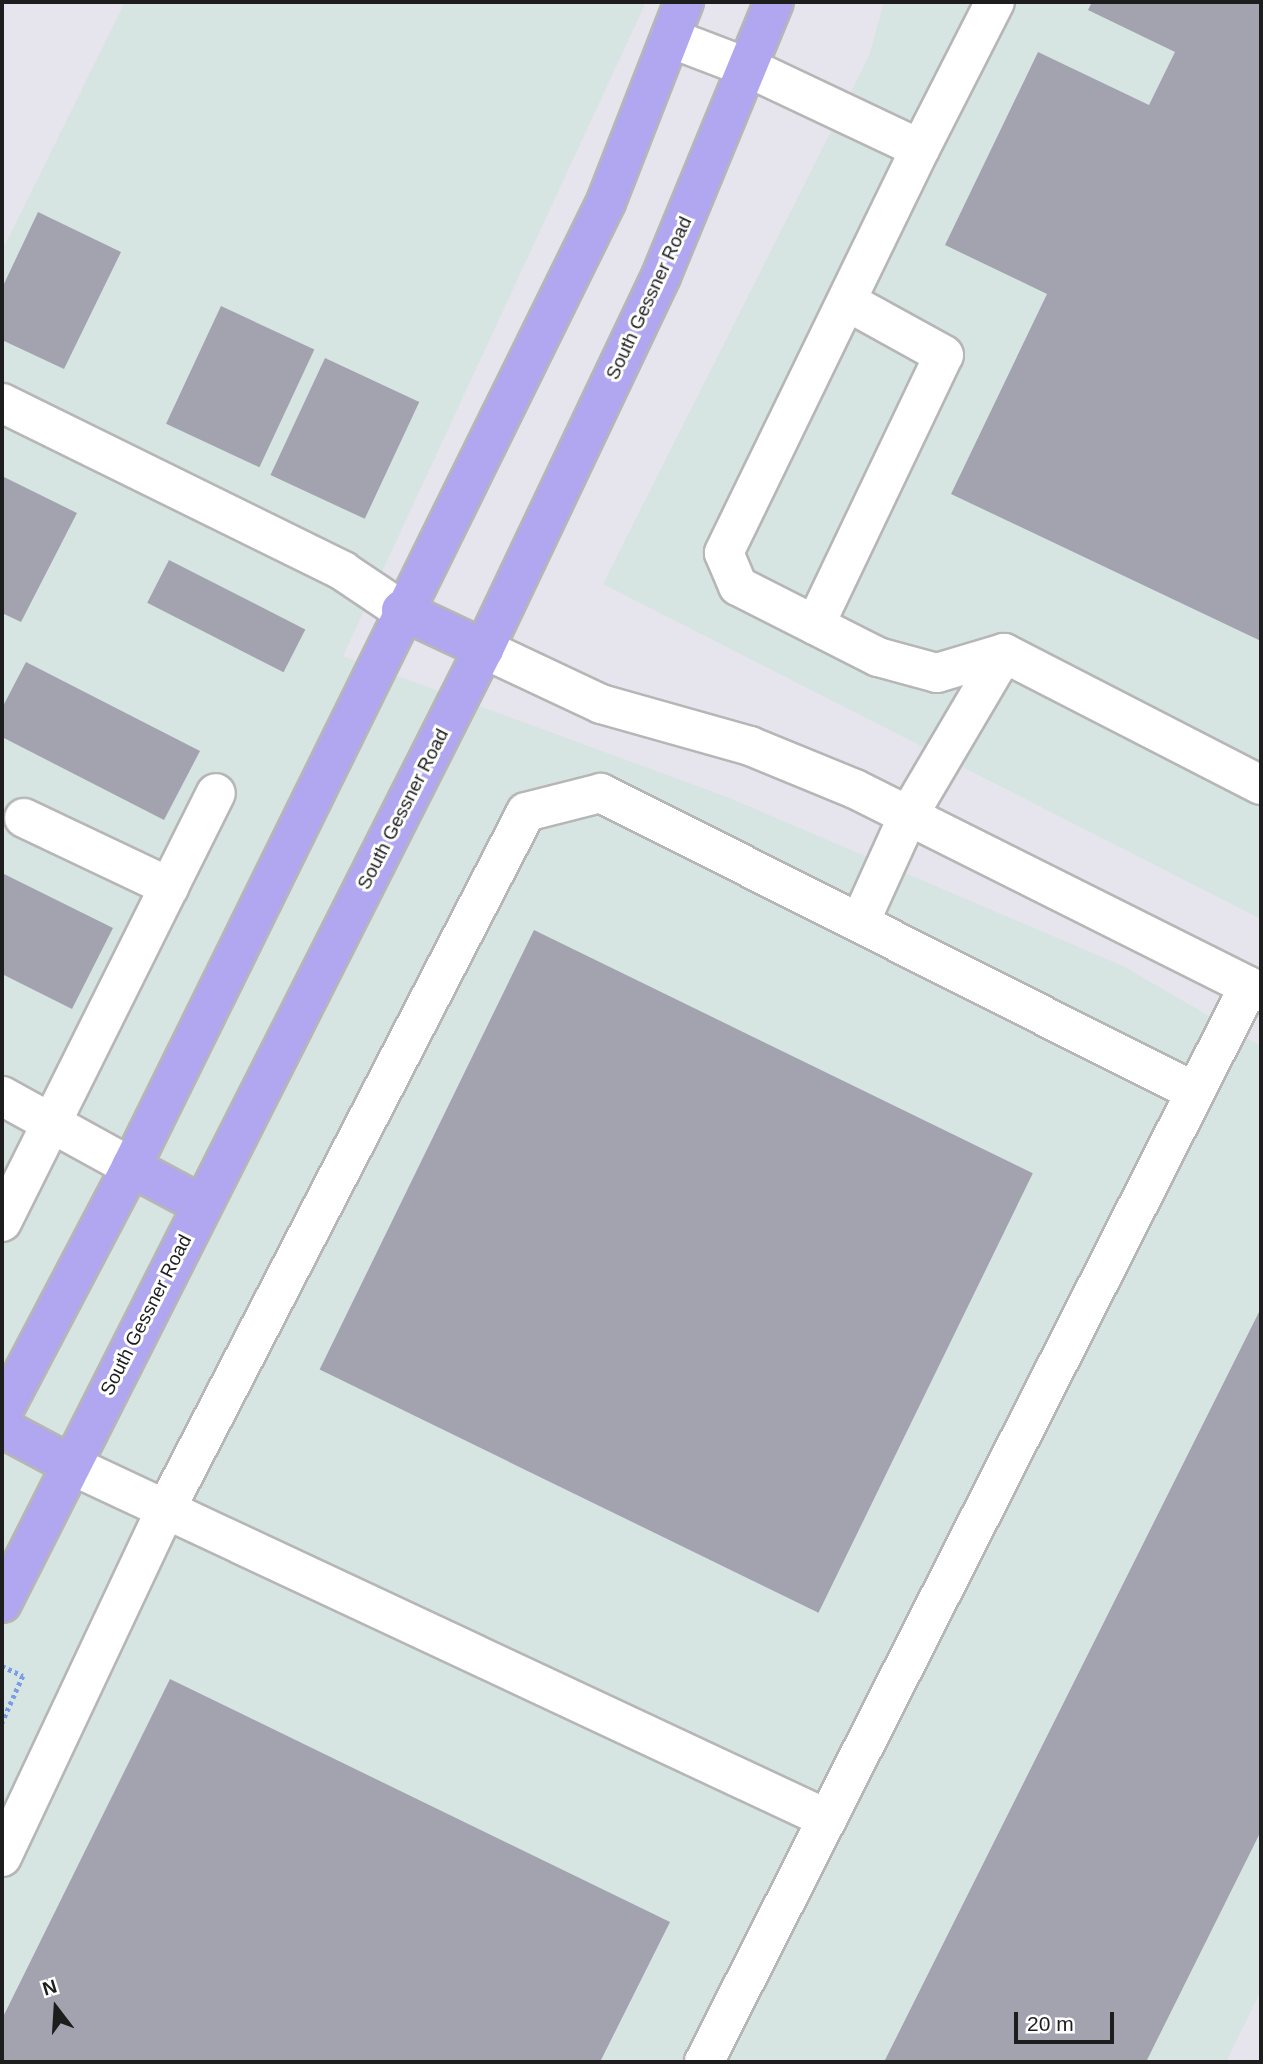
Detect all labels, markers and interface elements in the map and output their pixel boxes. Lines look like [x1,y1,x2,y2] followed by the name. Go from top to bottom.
[601,213,697,383] street label: South Gessner Road
[353,725,453,893] street label: South Gessner Road
[96,1231,196,1399] street label: South Gessner Road
[21,1973,91,2043] north arrow
[40,1975,59,1999] text: N
[1018,1997,1118,2041] scale bar
[1027,2012,1074,2035] text: 20 m

